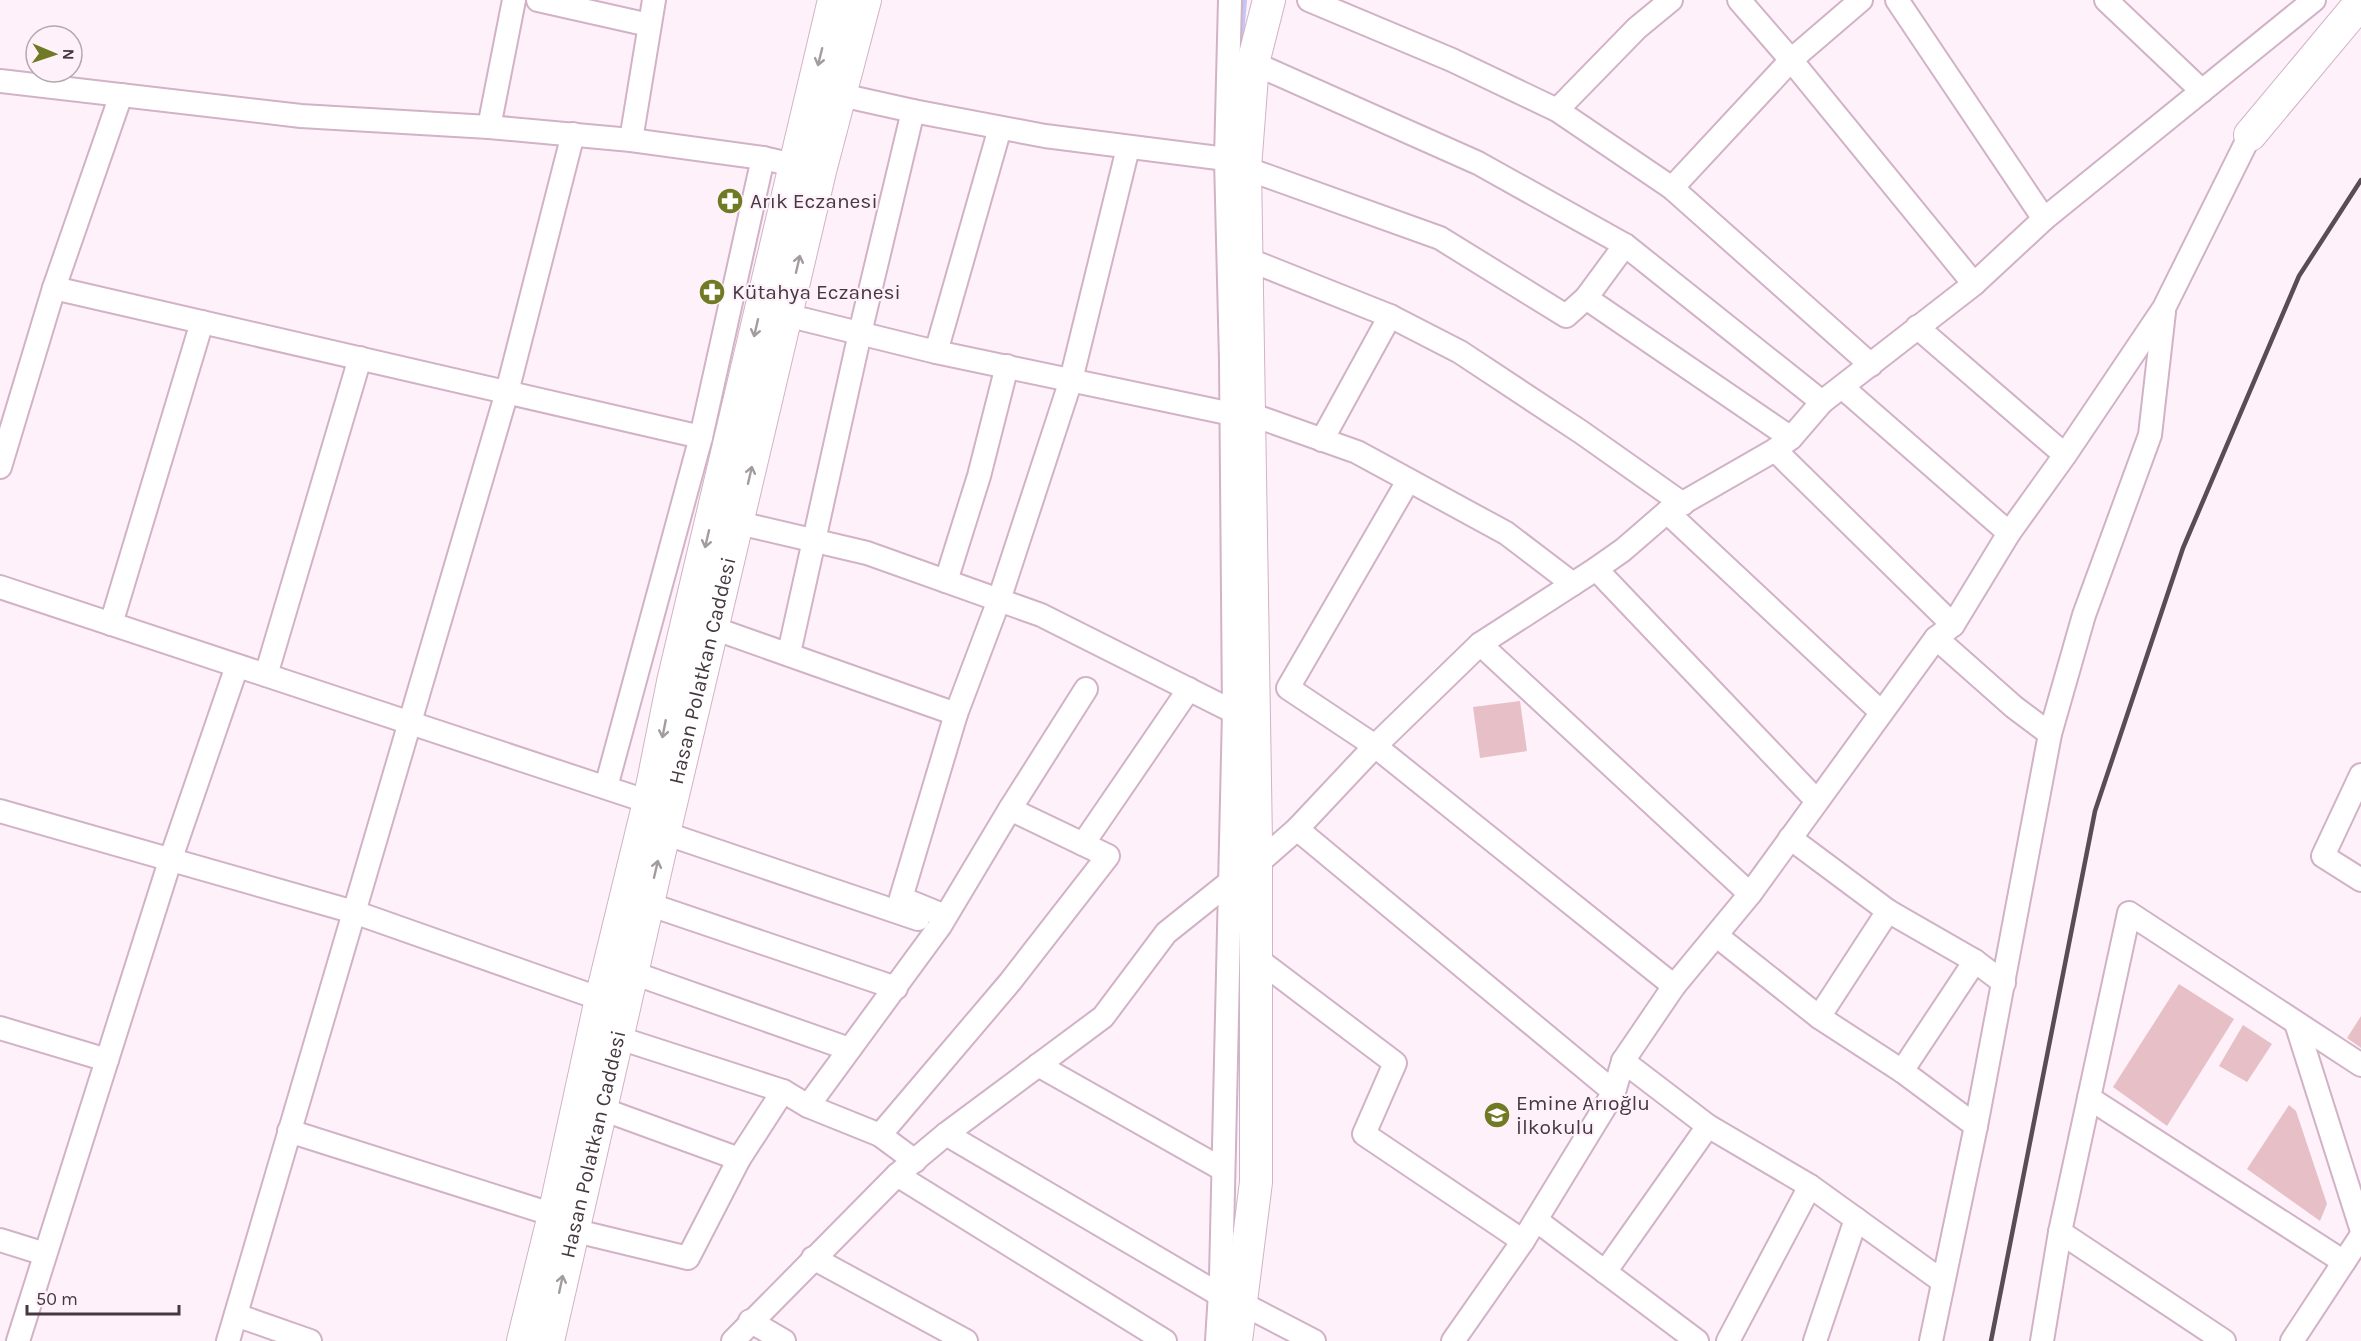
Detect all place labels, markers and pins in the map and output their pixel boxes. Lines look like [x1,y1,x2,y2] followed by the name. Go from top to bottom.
[715,186,745,216] pharmacy icon: Arık Eczanesi
[750,189,878,213] place label: Arık Eczanesi
[697,277,727,307] pharmacy icon: Kütahya Eczanesi
[732,280,901,304] place label: Kütahya Eczanesi
[1516,1091,1650,1139] place label: Emine Arıoğlu İlkokulu
[1482,1100,1512,1130] school or university icon: Emine Arıoğlu İlkokulu

